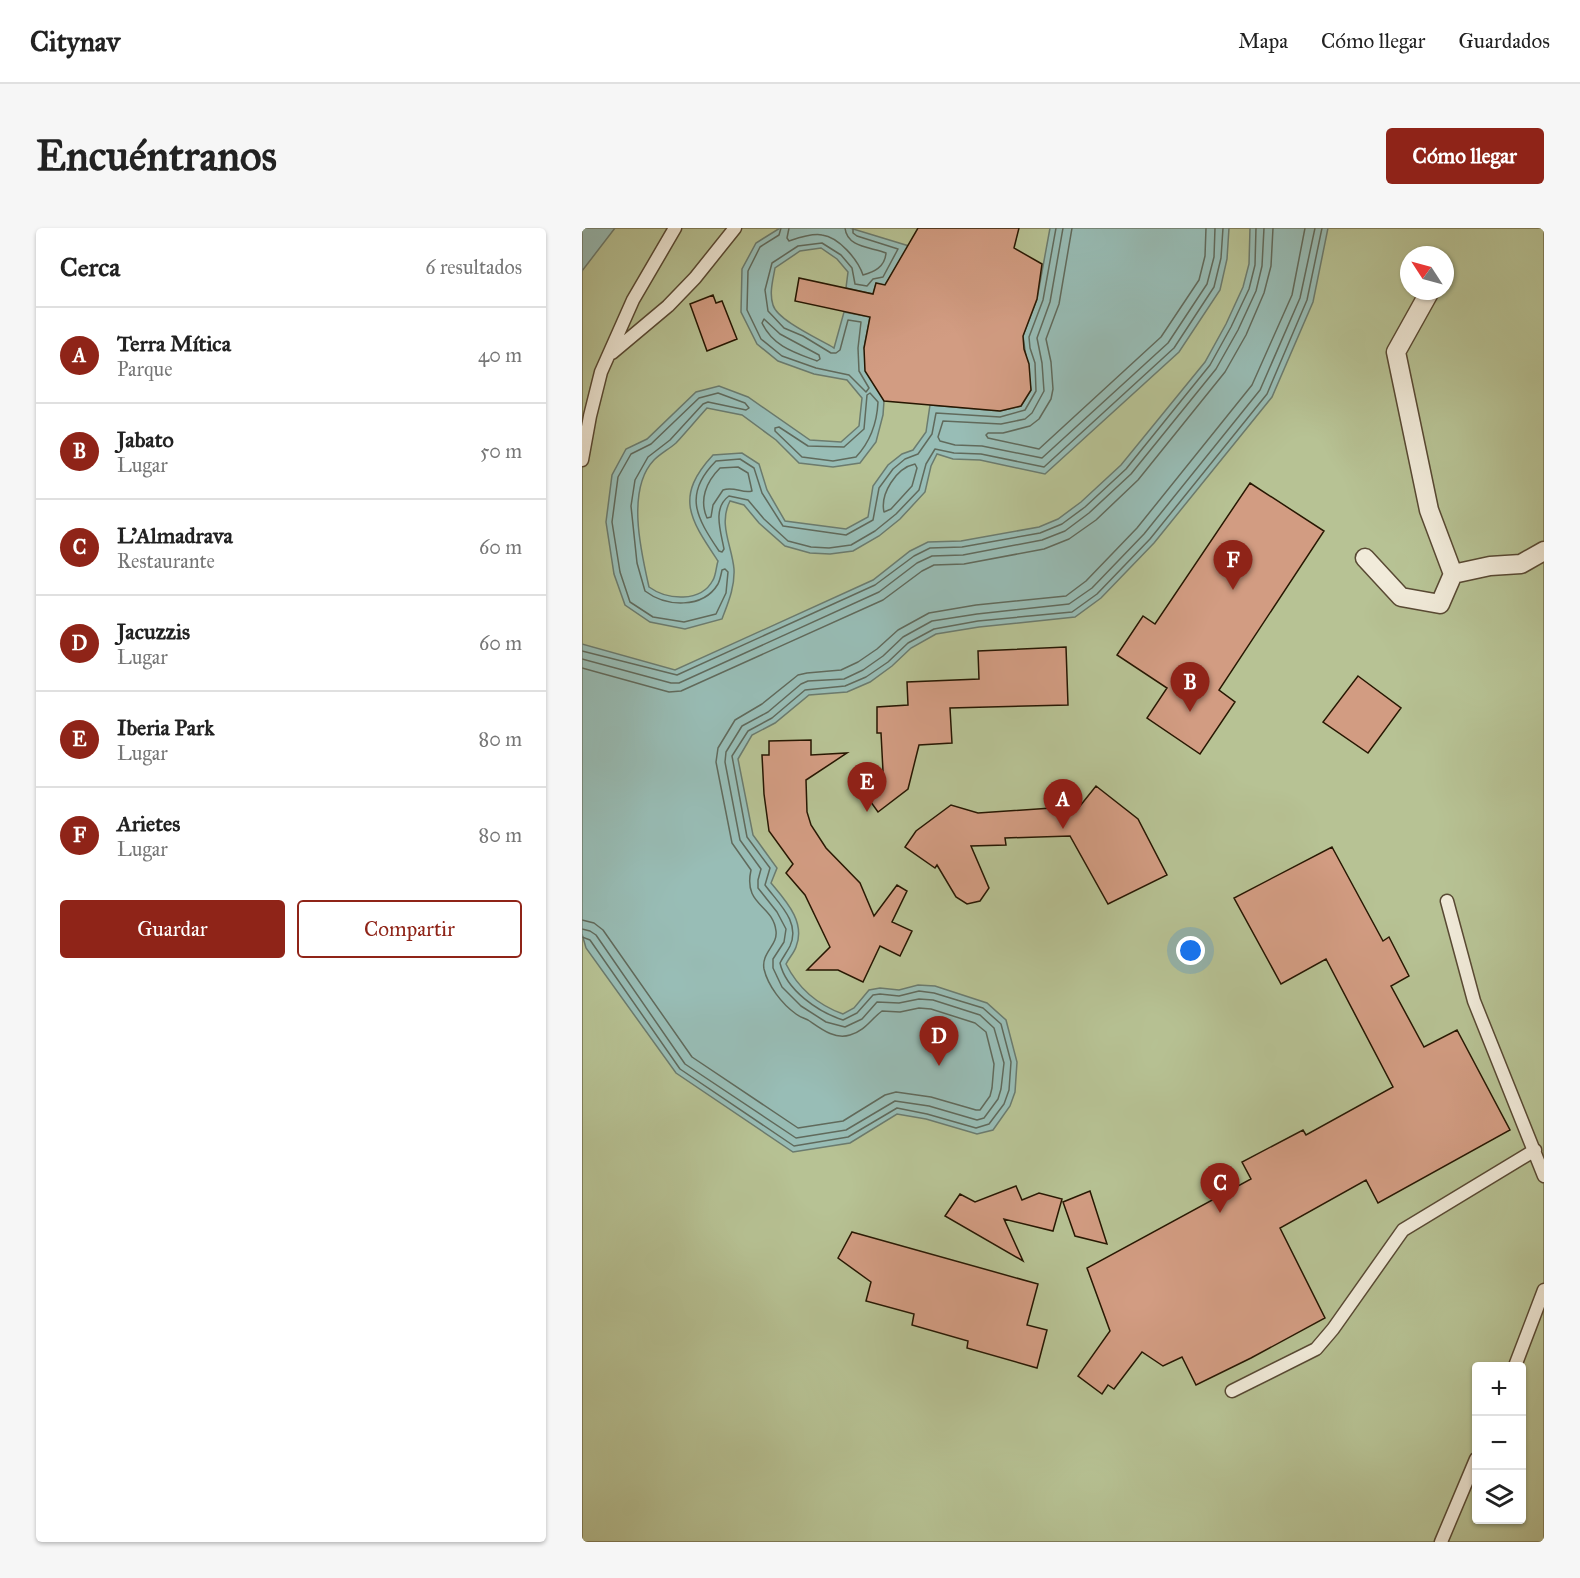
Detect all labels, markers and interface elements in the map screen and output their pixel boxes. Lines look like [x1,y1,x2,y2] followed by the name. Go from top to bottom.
[30,24,120,59] text: Citynav
[1238,28,1288,54] text: Mapa
[1321,28,1425,54] text: Cómo llegar
[1458,28,1550,54] text: Guardados
[1386,128,1544,184] button: Cómo llegar
[36,130,277,182] text: Encuéntranos
[1400,246,1454,300] north arrow
[60,251,120,283] text: Cerca
[425,255,522,279] text: 6 resultados
[117,330,231,357] text: Terra Mítica
[73,343,86,367] text: A
[478,343,522,367] text: 40 m
[117,357,173,381] text: Parque
[117,426,174,453] text: Jabato
[73,439,86,463] text: B
[480,439,522,463] text: 50 m
[117,453,168,477] text: Lugar
[117,522,233,549] text: L'Almadrava
[73,535,86,559] text: C
[479,535,522,559] text: 60 m
[1214,540,1252,590] pin: F
[117,549,215,573] text: Restaurante
[117,618,190,645] text: Jacuzzis
[72,631,87,655] text: D
[479,631,522,655] text: 60 m
[117,645,168,669] text: Lugar
[1170,662,1210,712] pin: B
[117,714,214,741] text: Iberia Park
[72,727,87,751] text: E
[479,727,522,751] text: 80 m
[117,741,168,765] text: Lugar
[848,762,886,812] pin: E
[1044,780,1082,829] pin: A
[117,810,180,837] text: Arietes
[73,823,86,847] text: F
[479,823,522,847] text: 80 m
[117,837,168,861] text: Lugar
[60,900,285,958] button: Guardar
[297,900,522,958] button: Compartir
[1176,936,1205,965] your location
[920,1016,958,1066] pin: D
[1200,1164,1240,1213] pin: C
[1472,1362,1526,1524] map controls
[1472,1362,1526,1416] button: +
[1472,1416,1526,1470] button: −
[1472,1470,1526,1524] button: layers

